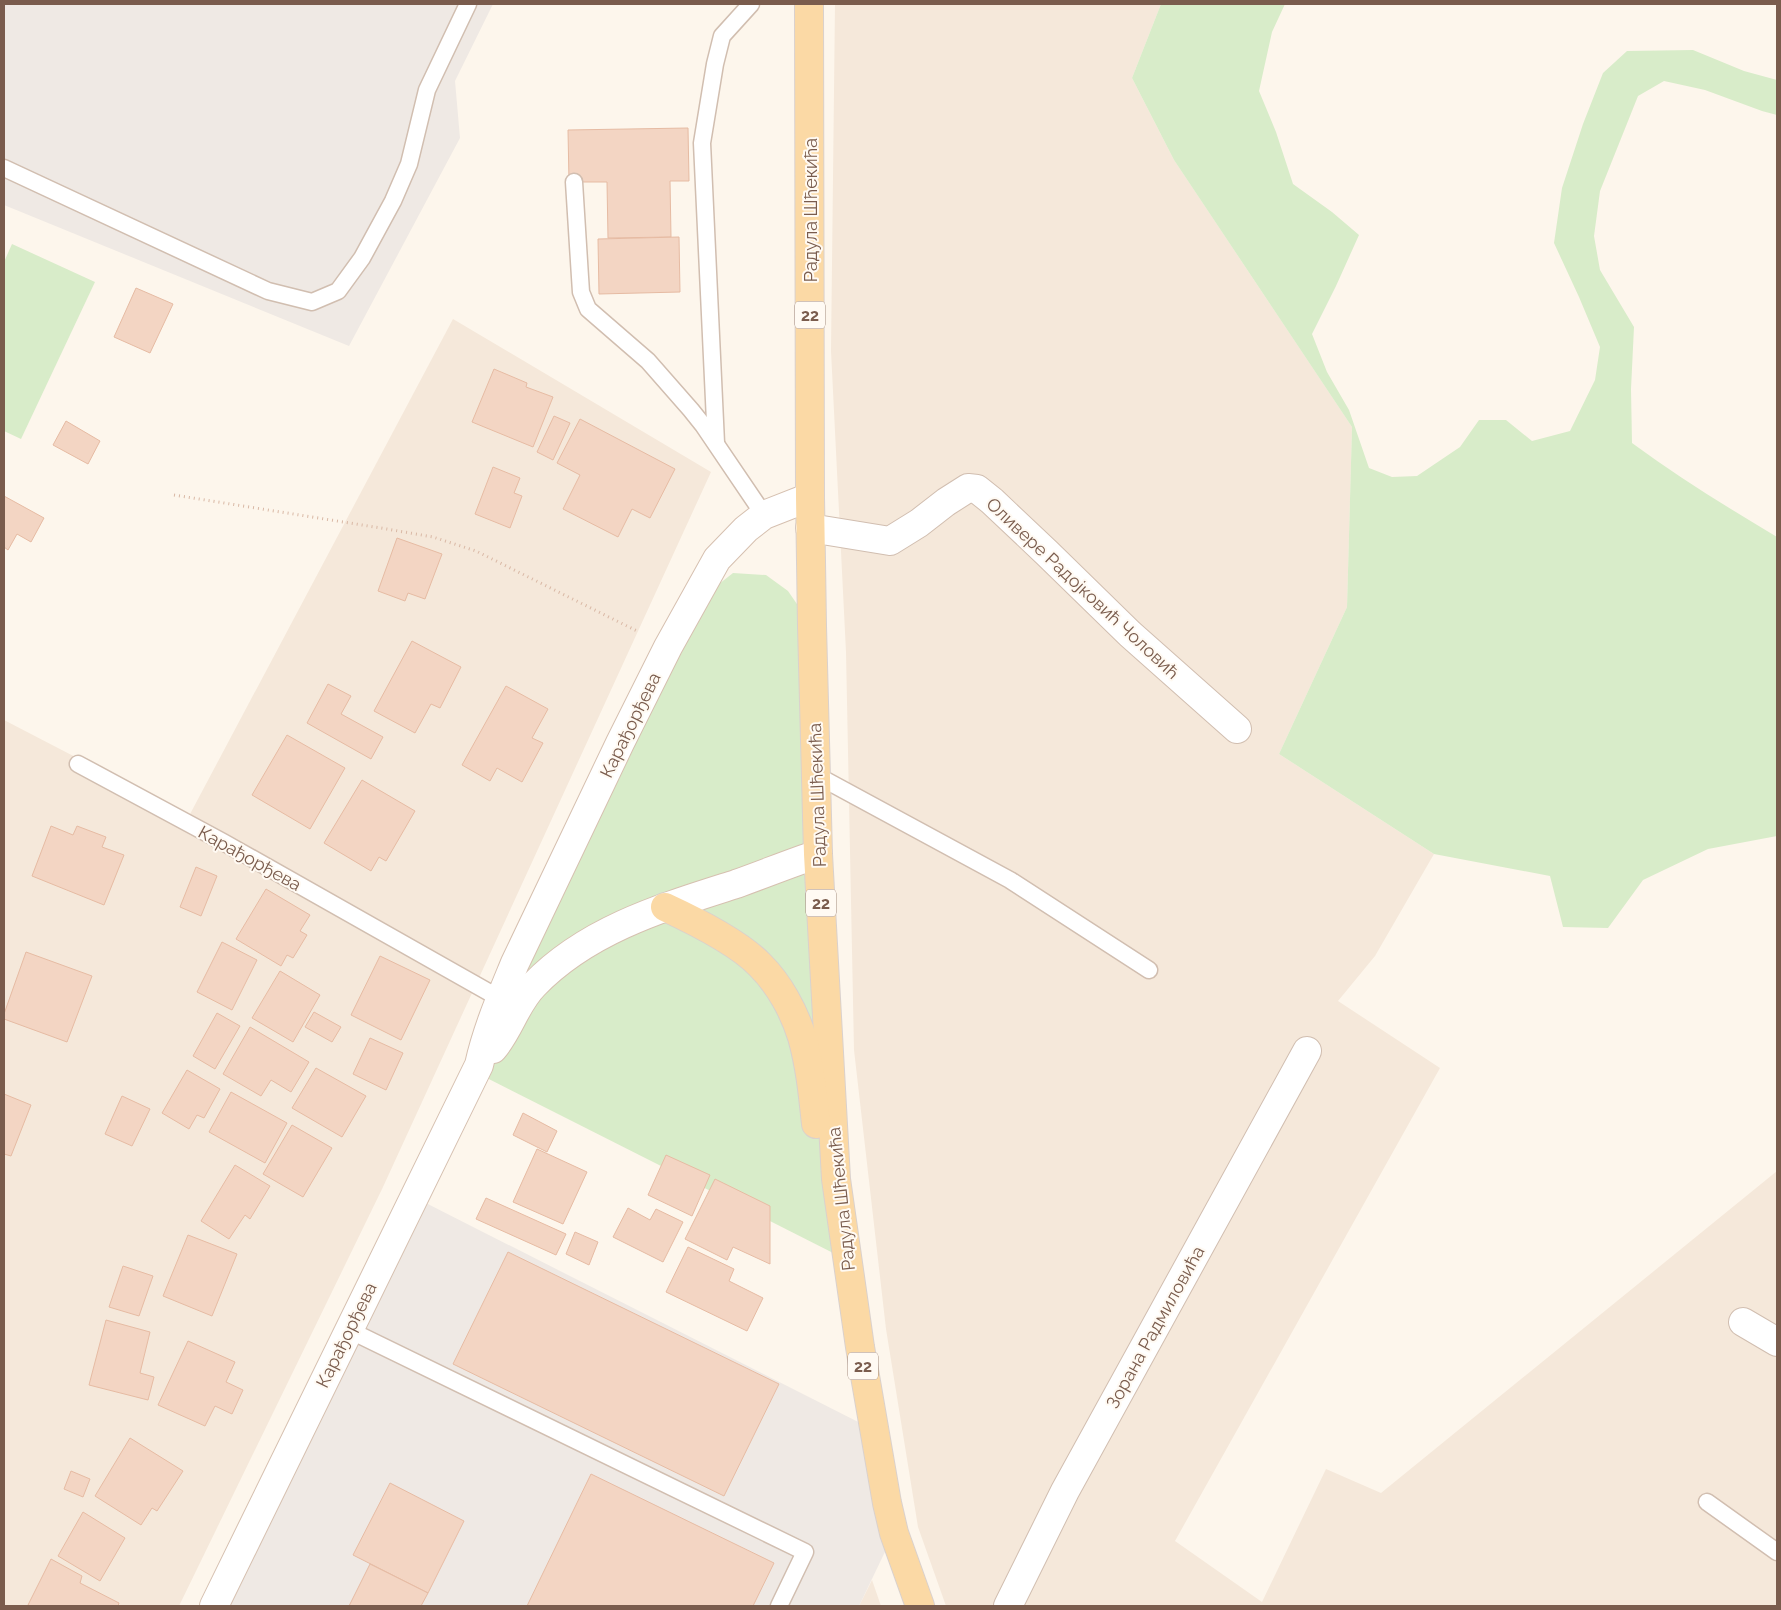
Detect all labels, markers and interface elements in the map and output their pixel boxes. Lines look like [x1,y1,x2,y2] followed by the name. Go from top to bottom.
[800,138,821,282] street label: Радула Шћекића
[795,302,825,328] road number: 22
[982,493,1184,683] street label: Оливере Радојковић Чоловић
[595,669,665,781] street label: Карађорђева
[804,723,830,867] street label: Радула Шћекића
[195,821,305,895] street label: Карађорђева
[806,890,836,916] road number: 22
[823,1126,859,1272] street label: Радула Шћекића
[1102,1242,1208,1412] street label: Зорана Радмиловића
[311,1279,381,1391] street label: Карађорђева
[848,1352,878,1380] road number: 22

